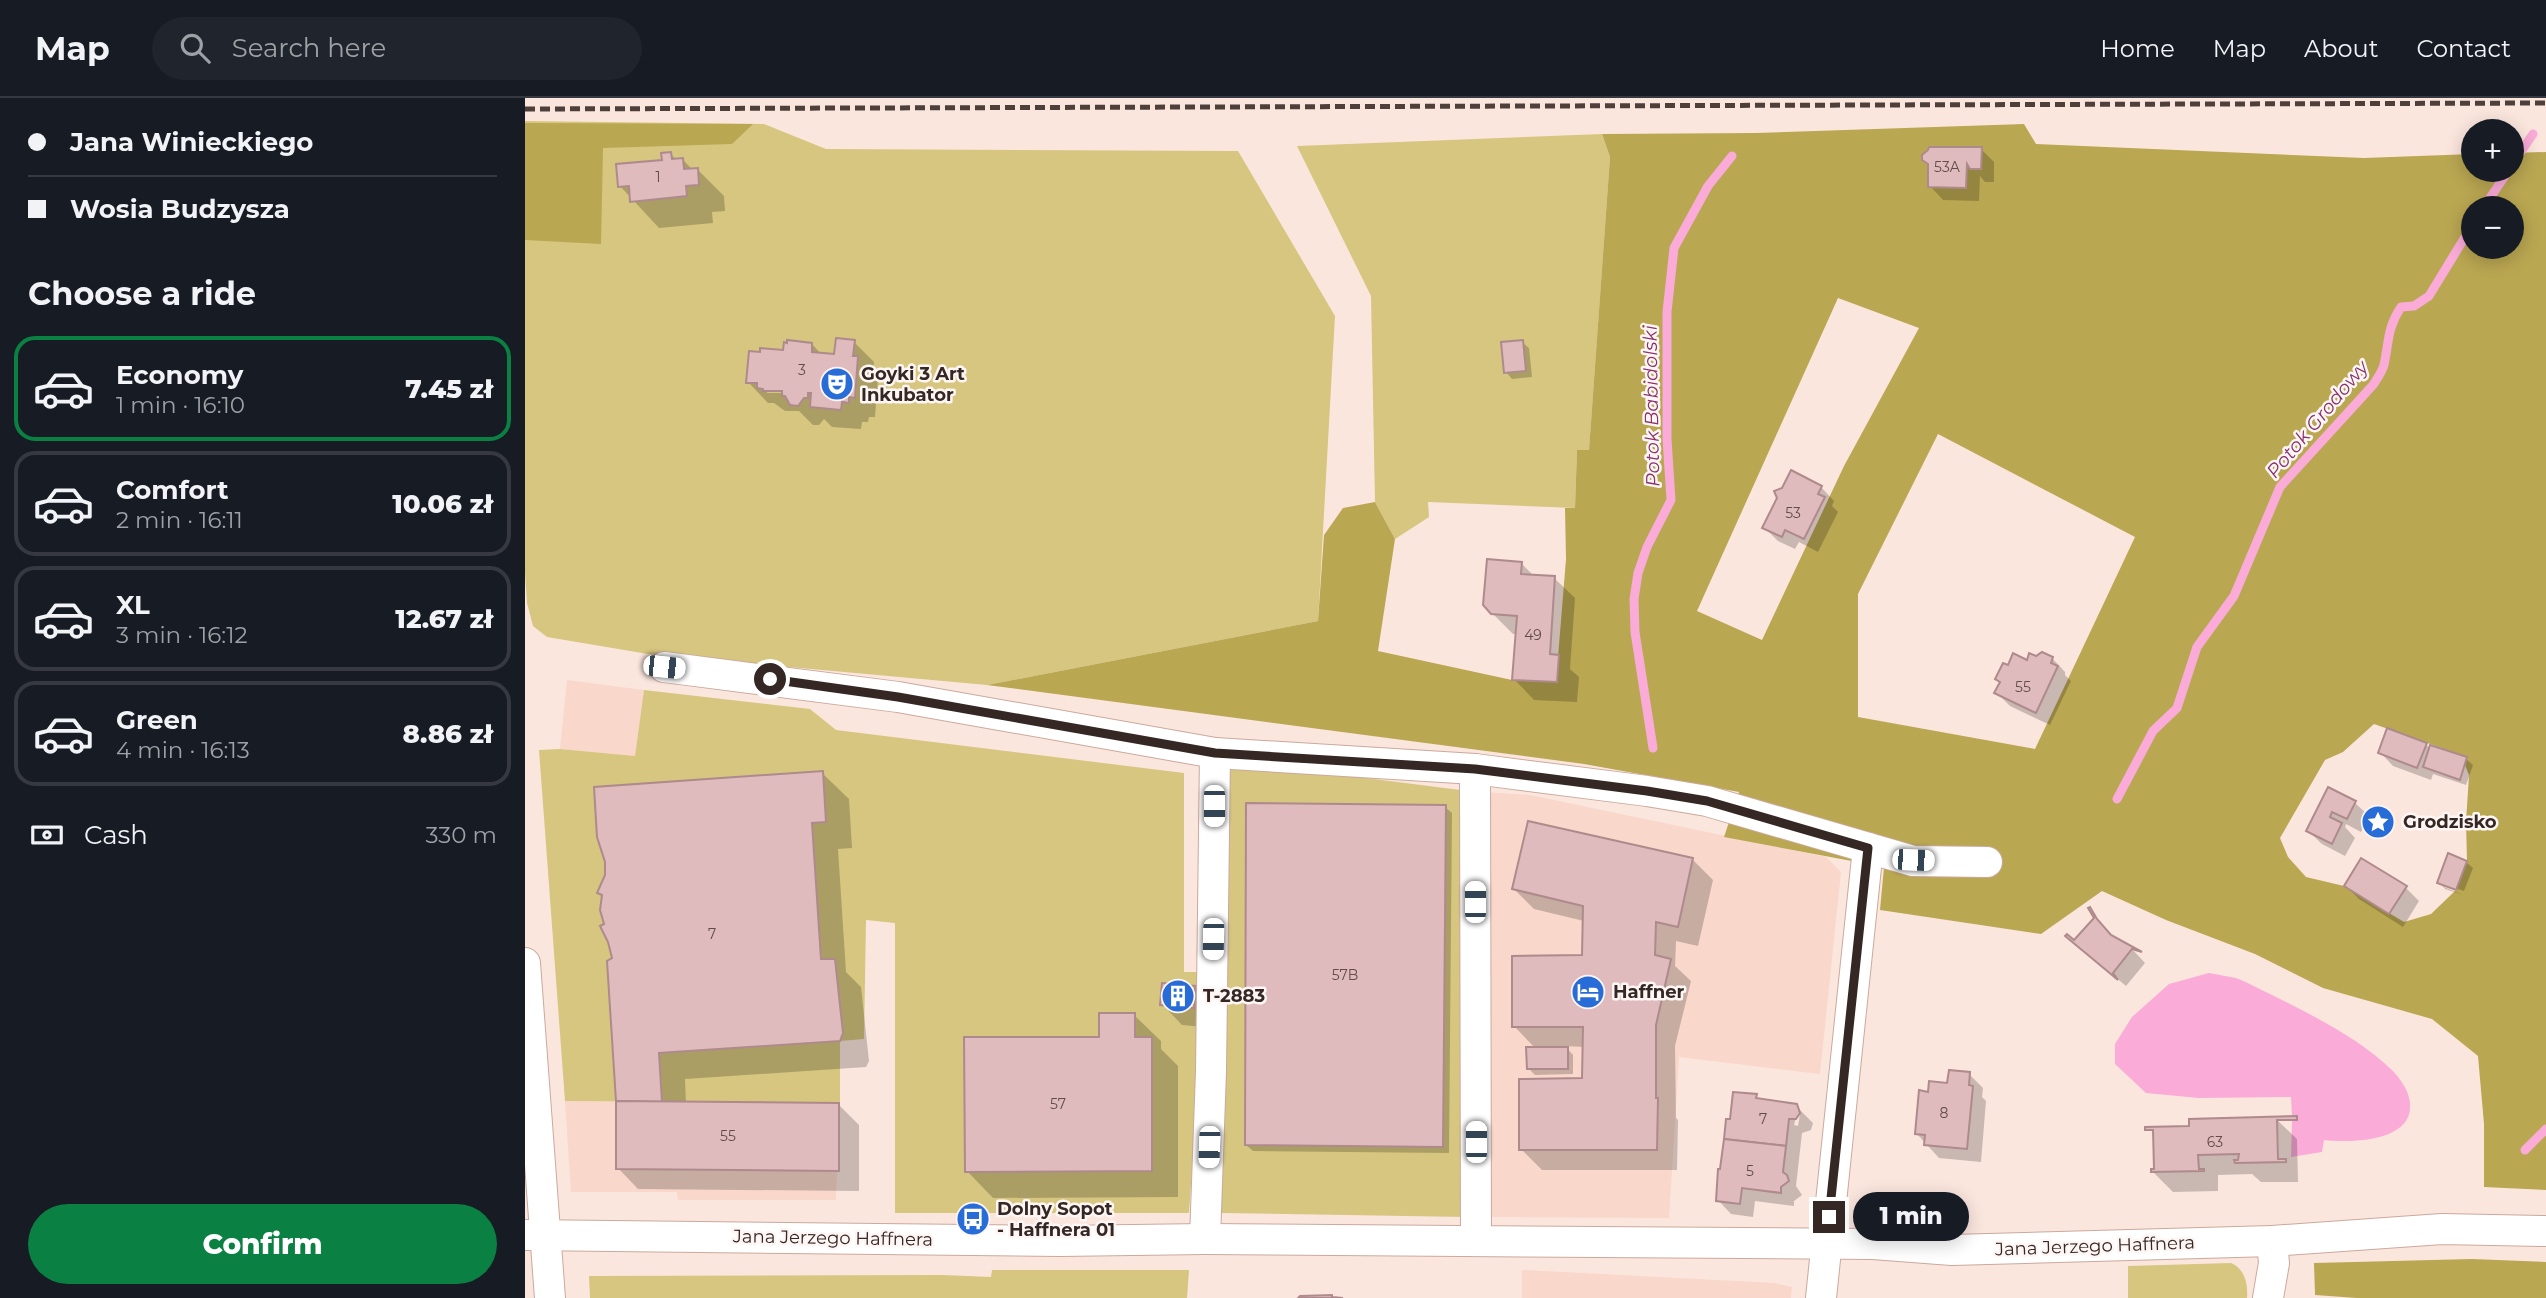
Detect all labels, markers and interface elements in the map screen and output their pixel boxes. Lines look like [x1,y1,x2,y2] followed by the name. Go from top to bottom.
[152,17,642,80] search box
[35,28,110,68] text: Map
[176,29,214,67] icon: search
[232,32,386,64] text: Search here
[2100,34,2175,63] text: Home
[2213,34,2266,63] text: Map
[2304,34,2378,63] text: About
[2416,34,2511,63] text: Contact
[2461,119,2524,259] map controls
[2461,119,2524,182] button: +
[70,126,313,158] text: Jana Winieckiego
[1934,158,1961,176] house number: 53A
[655,168,661,186] house number: 1
[70,193,290,225] text: Wosia Budzysza
[2461,196,2524,259] button: −
[28,274,256,313] text: Choose a ride
[1639,324,1664,487] water label: Potok Babidolski
[2262,355,2374,483] water label: Potok Grodowy
[32,357,95,420] icon: car
[116,359,243,391] text: Economy
[798,361,806,379] house number: 3
[861,363,965,406] place label: Goyki 3 Art Inkubator
[818,365,856,403] theatre icon: Goyki 3 Art Inkubator
[405,373,493,405] text: 7.45 zł
[116,391,245,419] text: 1 min · 16:10
[32,472,95,535] icon: car
[116,474,228,506] text: Comfort
[392,488,493,520] text: 10.06 zł
[1785,504,1801,522] house number: 53
[116,506,243,534] text: 2 min · 16:11
[32,587,95,650] icon: car
[116,589,150,621] text: XL
[395,603,493,635] text: 12.67 zł
[116,621,248,649] text: 3 min · 16:12
[1524,626,1542,644] house number: 49
[643,654,686,680] car
[754,663,786,695] route start
[2015,678,2031,696] house number: 55
[32,702,95,765] icon: car
[116,704,198,736] text: Green
[402,718,493,750] text: 8.86 zł
[116,736,250,764] text: 4 min · 16:13
[1204,785,1225,827] car
[2359,803,2397,841] place icon: Grodzisko
[2403,811,2497,833] place label: Grodzisko
[28,816,66,854] icon: cash
[84,819,148,851] text: Cash
[426,821,497,849] text: 330 m
[1892,849,1935,871] car
[1465,881,1486,923] car
[1203,918,1224,960] car
[708,925,716,943] house number: 7
[1332,966,1358,984] house number: 57B
[1569,973,1607,1011] hotel icon: Haffner
[1159,977,1197,1015] building icon: T-2883
[1613,981,1685,1003] place label: Haffner
[1203,985,1266,1007] place label: T-2883
[1050,1095,1066,1113] house number: 57
[1940,1104,1949,1122] house number: 8
[1759,1110,1767,1128] house number: 7
[1466,1121,1487,1163] car
[1198,1126,1221,1168] car
[720,1127,736,1145] house number: 55
[2207,1133,2223,1151] house number: 63
[1746,1162,1754,1180] house number: 5
[1853,1192,1969,1242] callout: 1 min
[997,1198,1115,1241] place label: Dolny Sopot - Haffnera 01
[954,1200,992,1238] bus stop icon: Dolny Sopot - Haffnera 01
[1813,1201,1845,1233] route end
[1879,1202,1943,1230] text: 1 min
[28,1204,497,1284] button: Confirm
[732,1225,933,1251] street label: Jana Jerzego Haffnera
[1994,1232,2195,1261] street label: Jana Jerzego Haffnera

